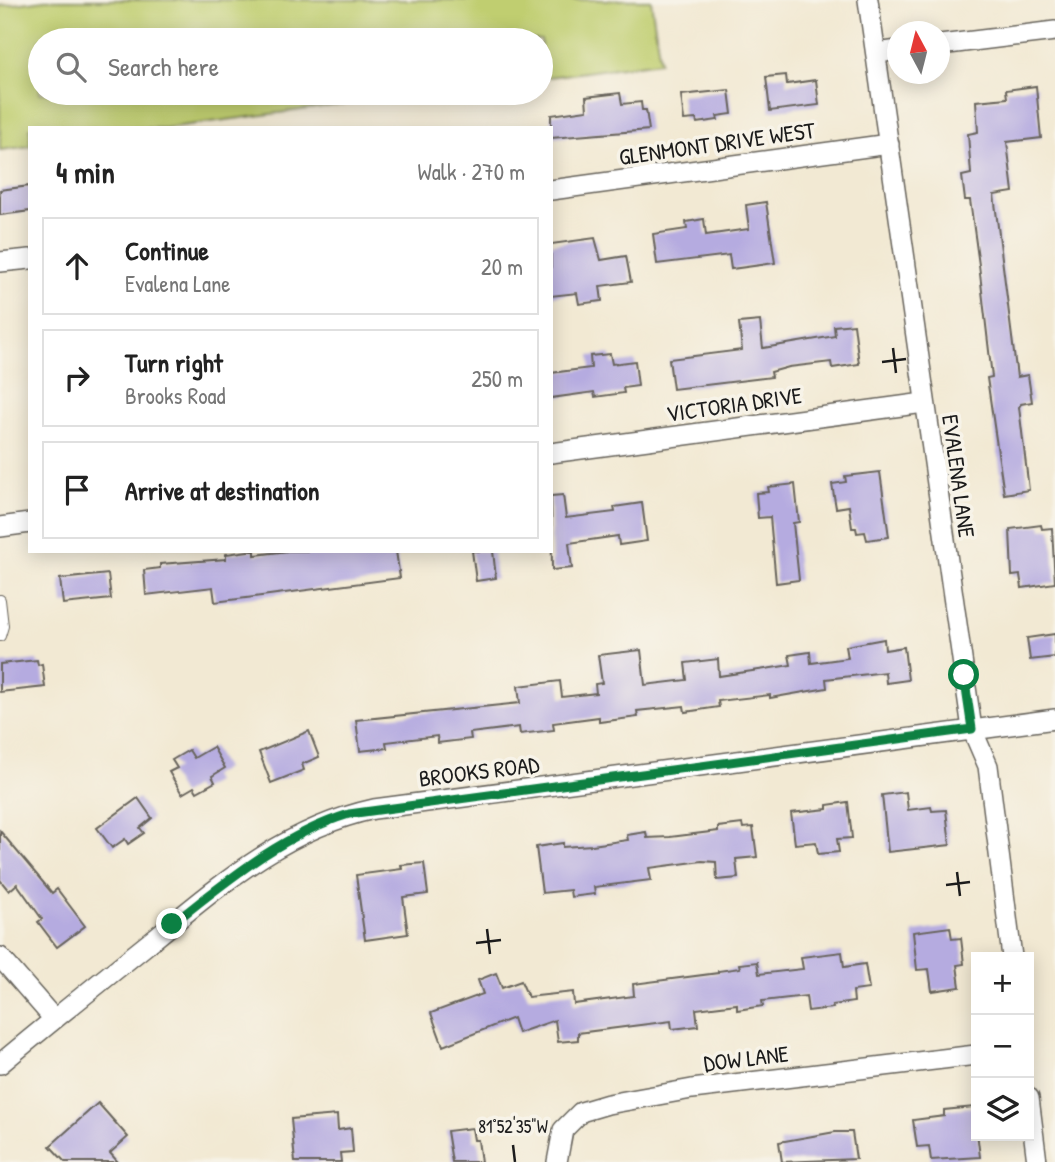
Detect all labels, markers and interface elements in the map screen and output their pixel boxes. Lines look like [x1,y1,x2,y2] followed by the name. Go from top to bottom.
[887,21,950,84] north arrow
[28,28,553,105] search box
[52,48,90,86] icon: search
[108,49,219,84] text: Search here
[617,114,817,172] street label: GLENMONT DRIVE WEST
[56,152,115,192] text: 4 min
[418,156,525,187] text: Walk · 270 m
[125,233,209,268] text: Continue
[58,247,96,285] icon: ahead
[481,251,523,282] text: 20 m
[125,268,230,299] text: Evalena Lane
[125,345,223,380] text: Turn right
[58,359,96,397] icon: right
[471,363,523,394] text: 250 m
[664,379,804,429] street label: VICTORIA DRIVE
[125,380,225,411] text: Brooks Road
[935,412,983,540] street label: EVALENA LANE
[58,471,96,509] icon: arrive
[125,473,320,508] text: Arrive at destination
[948,659,979,690] route start
[417,748,541,794] street label: BROOKS ROAD
[156,908,187,939] route end
[971,952,1034,1141] map controls
[971,952,1034,1015] button: +
[971,1015,1034,1078] button: −
[702,1037,790,1079] street label: DOW LANE
[971,1078,1034,1141] button: layers
[478,1114,548,1139] text: 81°52'35"W

